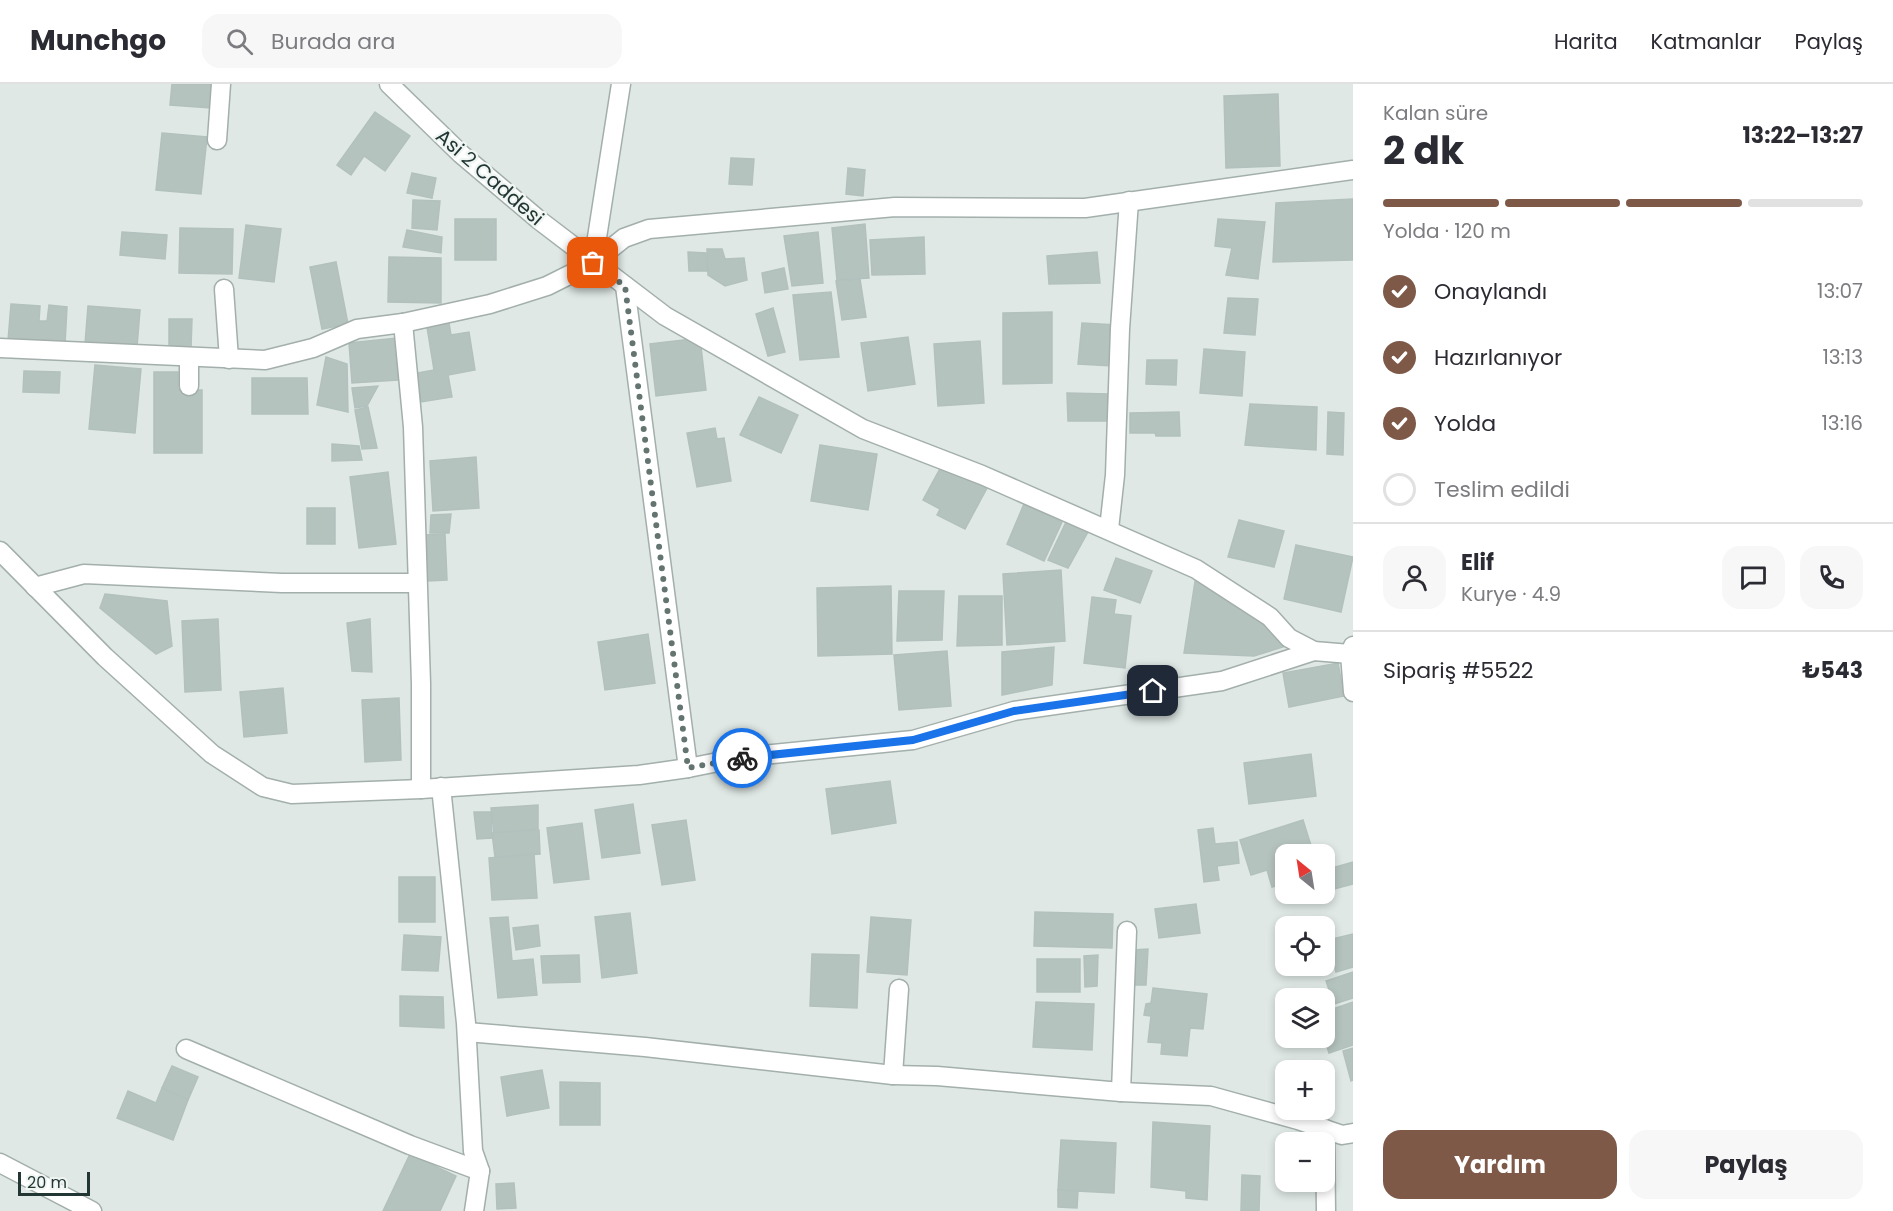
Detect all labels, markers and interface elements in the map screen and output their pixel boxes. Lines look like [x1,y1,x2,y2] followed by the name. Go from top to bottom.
[202,14,622,68] search box
[30,21,166,60] text: Munchgo
[223,25,256,58] icon: search
[271,26,395,57] text: Burada ara
[1554,27,1618,56] text: Harita
[1651,27,1761,56] text: Katmanlar
[1794,27,1863,56] text: Paylaş
[1383,99,1488,127] text: Kalan süre
[1743,120,1863,151] text: 13:22–13:27
[430,122,550,232] street label: Asi 2 Caddesi
[1383,123,1464,178] text: 2 dk
[1383,217,1511,245] text: Yolda · 120 m
[567,237,618,288] pin
[576,246,609,279] icon: bag
[1383,275,1416,308] icon: check
[1434,276,1547,307] text: Onaylandı
[1817,277,1863,305] text: 13:07
[1383,341,1416,374] icon: check
[1434,342,1562,373] text: Hazırlanıyor
[1822,343,1863,371] text: 13:13
[1383,407,1416,440] icon: check
[1434,408,1496,439] text: Yolda
[1821,409,1863,437] text: 13:16
[1434,474,1570,505] text: Teslim edildi
[1383,546,1446,609] button: person
[1722,546,1785,609] button: chat
[1800,546,1863,609] button: phone
[1461,547,1494,578] text: Elif
[1461,580,1561,608] text: Kurye · 4.9
[1383,655,1533,686] text: Sipariş #5522
[1802,655,1863,686] text: ₺543
[1127,665,1178,716] pin
[1136,674,1169,707] icon: home
[712,728,772,788] courier
[726,742,759,775] icon: bike
[1275,844,1335,904] north arrow
[1275,844,1335,1192] map controls
[1275,916,1335,976] button: locate
[1275,988,1335,1048] button: layers
[1275,1060,1335,1120] button: +
[1383,1130,1617,1199] button: Yardım
[1629,1130,1863,1199] button: Paylaş
[1275,1132,1335,1192] button: −
[18,1169,90,1196] scale bar
[27,1171,67,1194] text: 20 m

